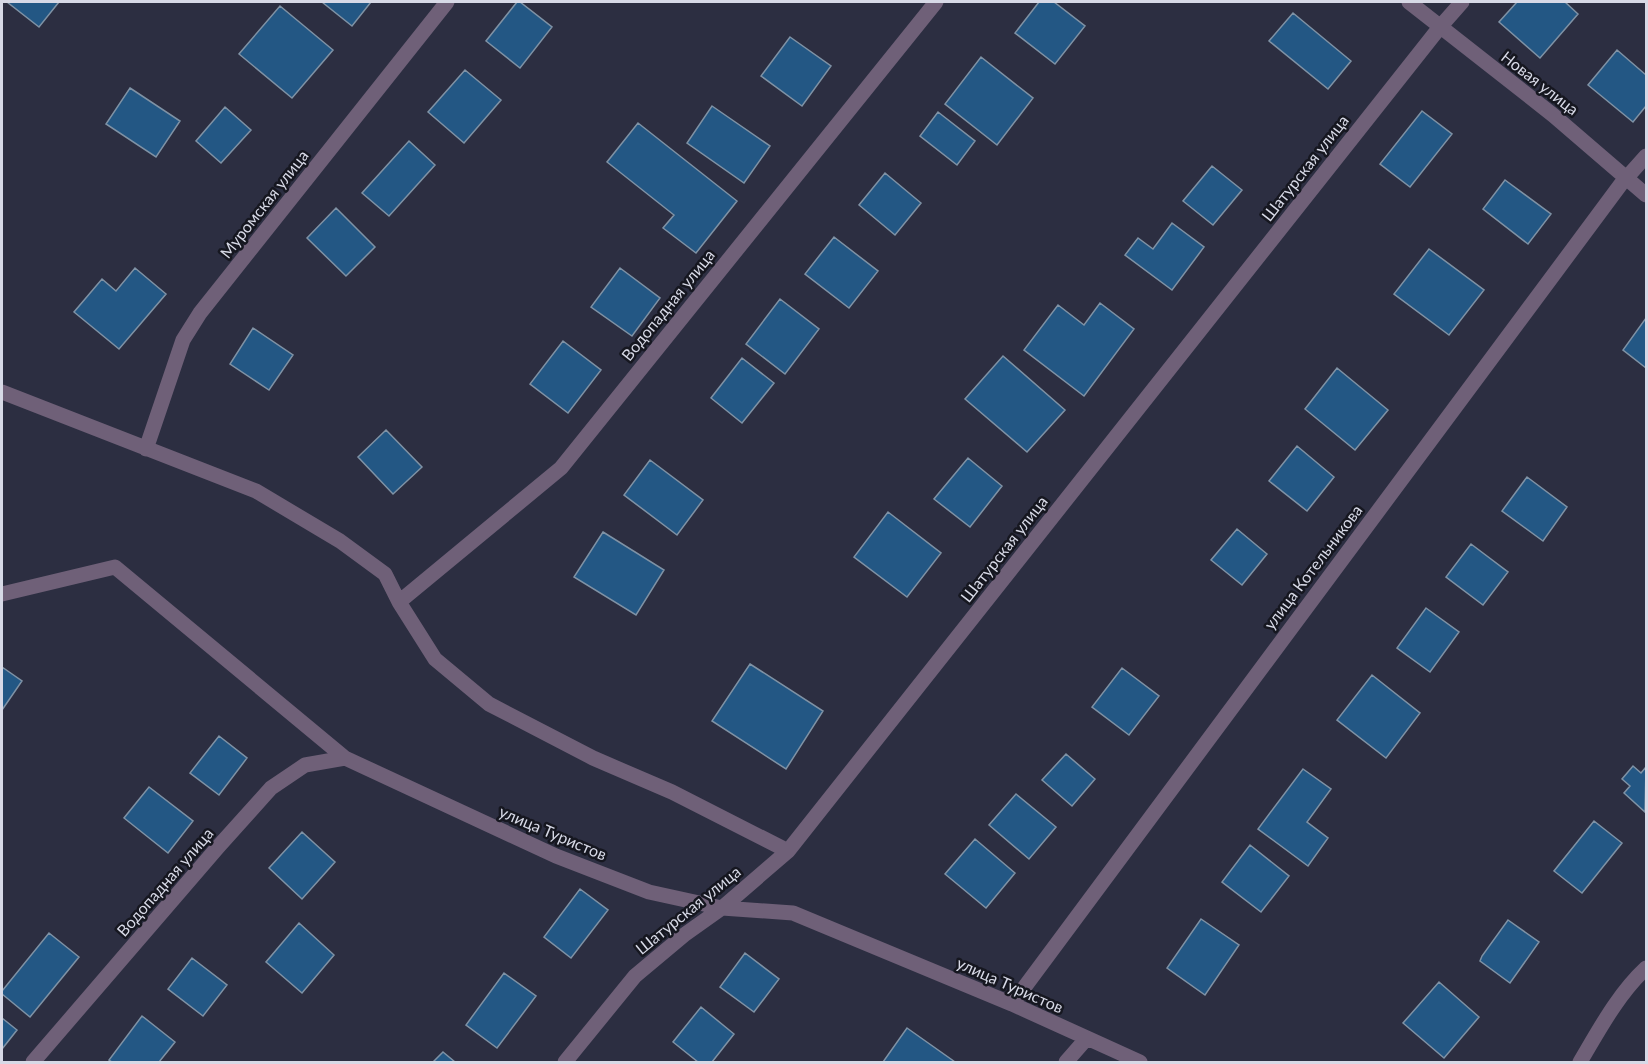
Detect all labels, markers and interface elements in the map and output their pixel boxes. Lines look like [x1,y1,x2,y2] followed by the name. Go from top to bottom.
[1498,47,1583,119] street label: Новая улица
[1257,111,1352,225] street label: Шатурская улица
[216,146,312,261] street label: Муромская улица
[617,245,718,364] street label: Водопадная улица
[956,492,1051,606] street label: Шатурская улица
[1260,501,1366,633] street label: улица Котельникова
[497,801,610,864] street label: улица Туристов
[112,824,217,940] street label: Водопадная улица
[631,861,744,958] street label: Шатурская улица
[954,953,1067,1017] street label: улица Туристов

